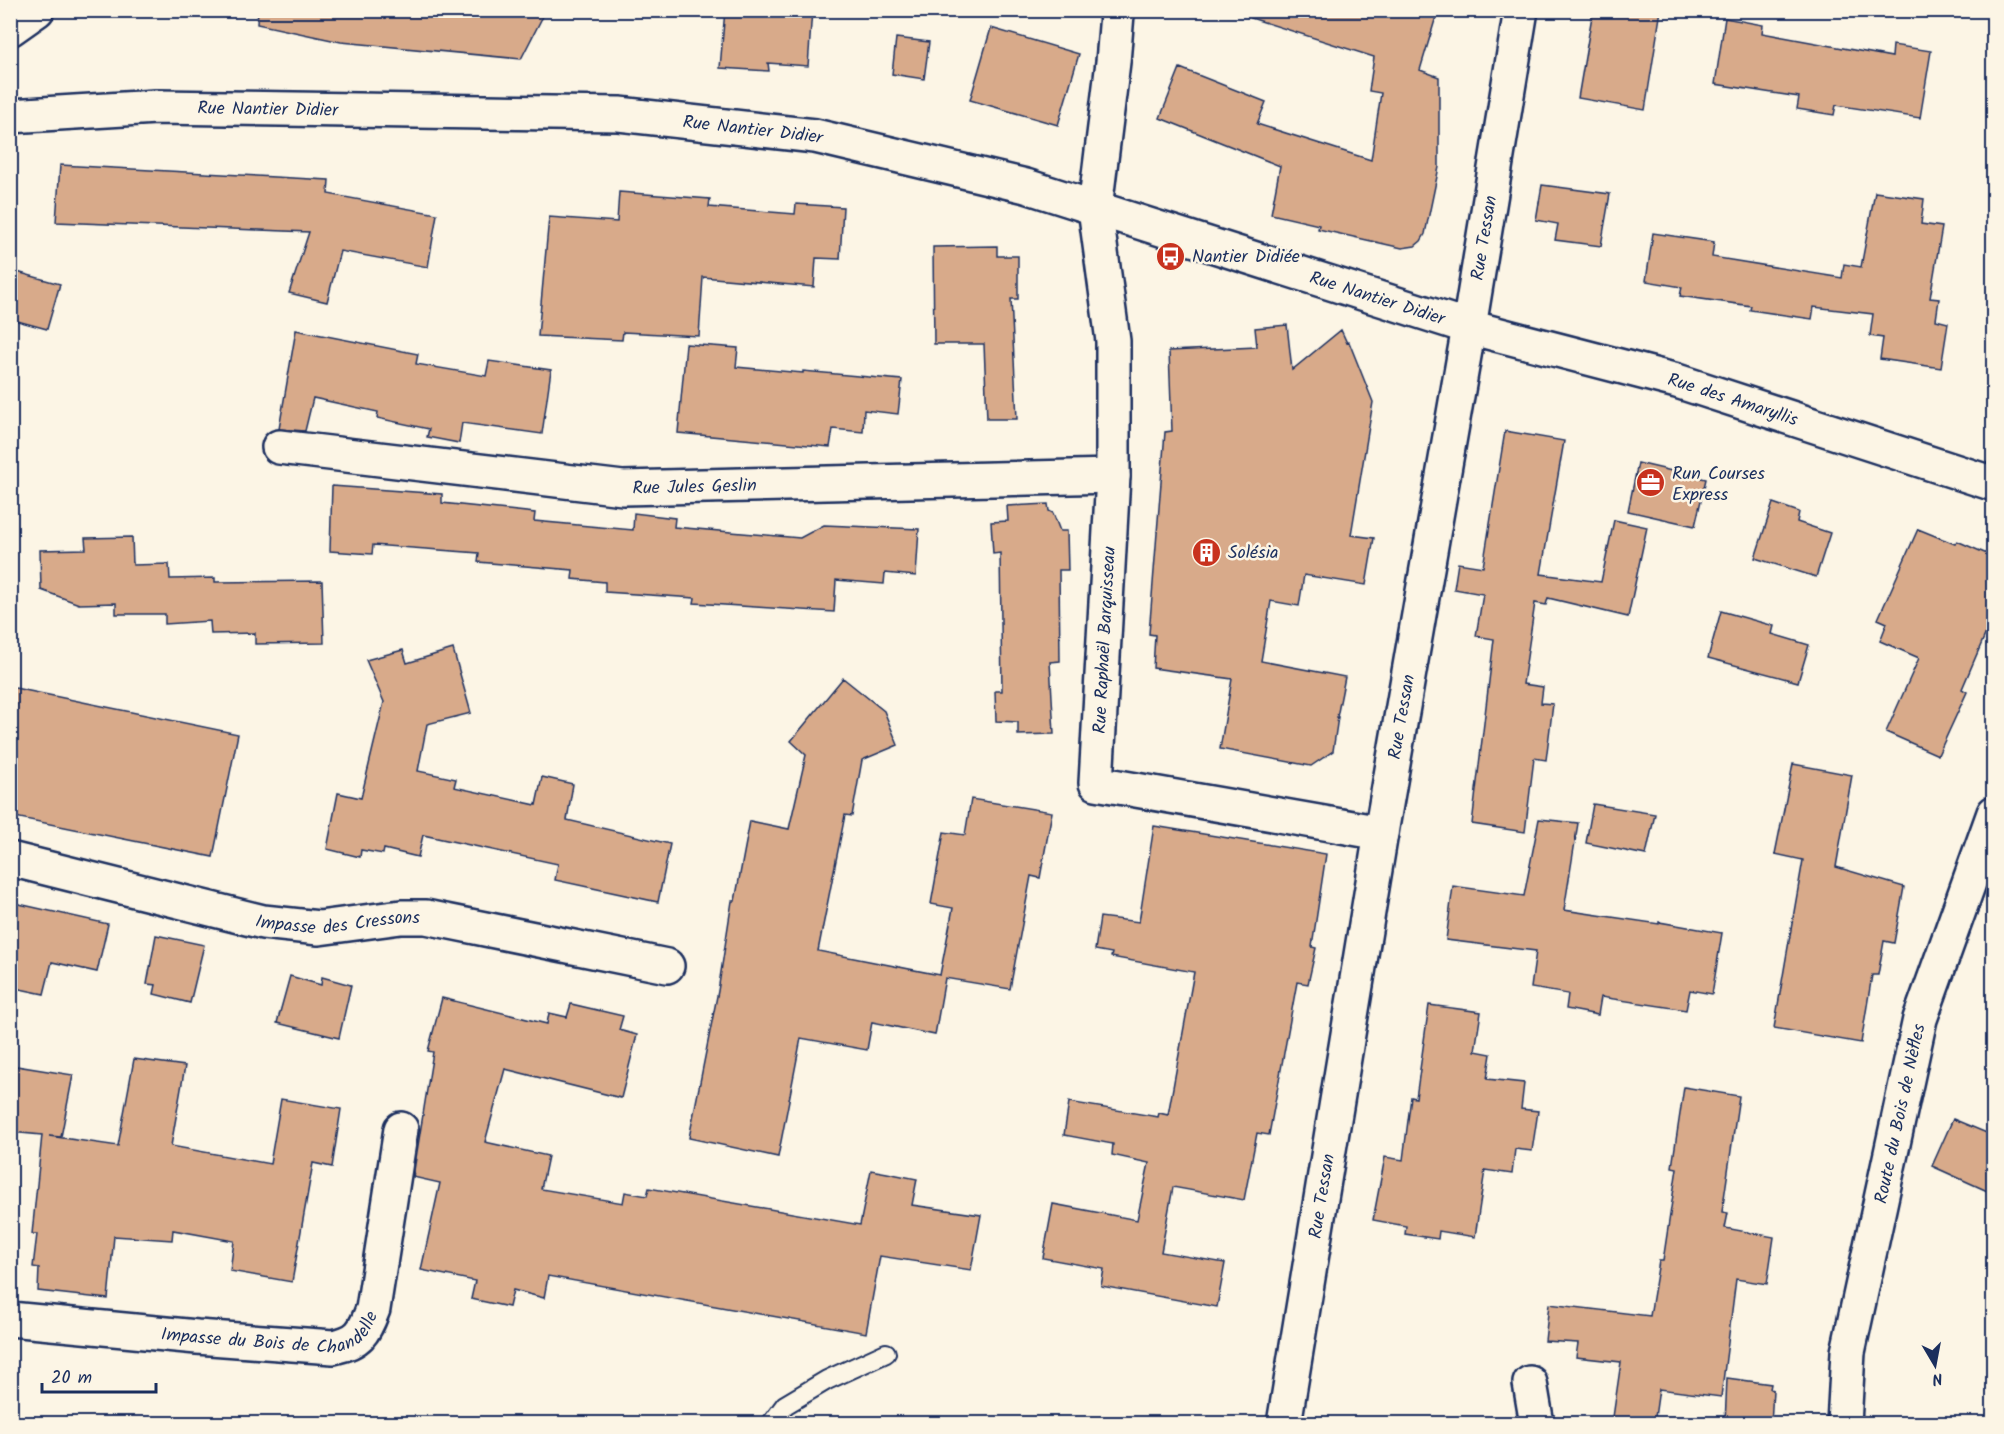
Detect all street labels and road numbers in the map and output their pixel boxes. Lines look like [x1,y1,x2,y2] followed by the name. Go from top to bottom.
[197,95,339,126] street label: Rue Nantier Didier
[681,108,827,154] street label: Rue Nantier Didier
[1464,193,1506,283] street label: Rue Tessan
[1305,264,1449,335] street label: Rue Nantier Didier
[1664,366,1802,435] street label: Rue des Amaryllis
[632,472,757,504] street label: Rue Jules Geslin
[1086,545,1125,734] street label: Rue Raphaël Barquisseau
[1381,672,1424,762] street label: Rue Tessan
[252,904,420,944] street label: Impasse des Cressons
[1867,1021,1935,1207] street label: Route du Bois de Nèfles
[1302,1152,1344,1241] street label: Rue Tessan
[160,1307,387,1363] street label: Impasse du Bois de Chandelle

